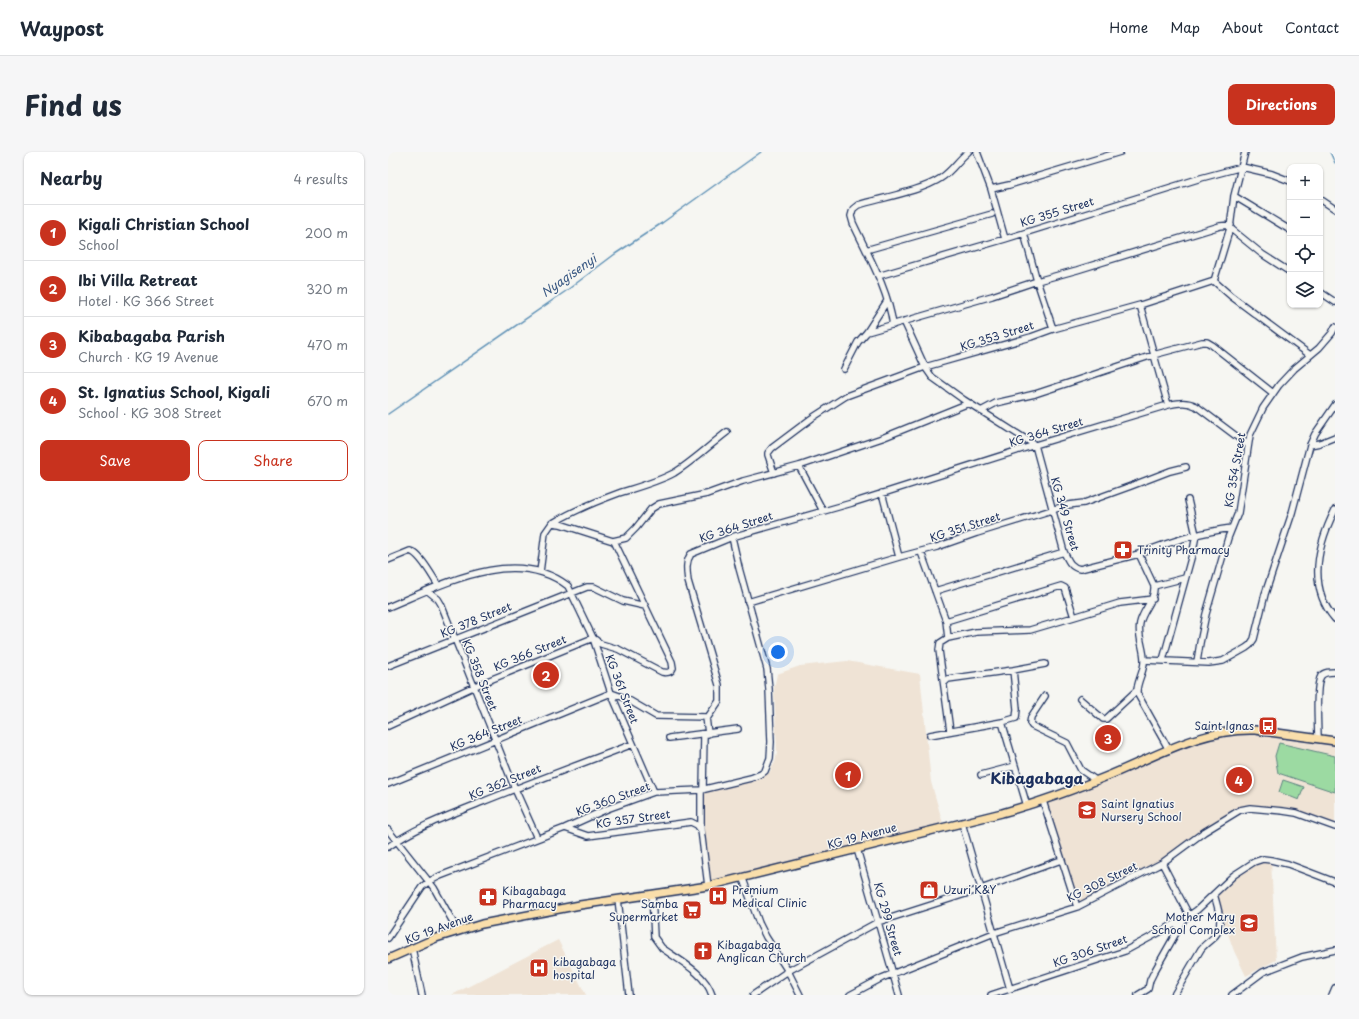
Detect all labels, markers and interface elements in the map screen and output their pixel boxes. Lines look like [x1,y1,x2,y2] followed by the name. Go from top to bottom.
[20,14,104,42] text: Waypost
[1109,17,1148,38] text: Home
[1170,17,1200,38] text: Map
[1222,17,1263,38] text: About
[1285,17,1339,38] text: Contact
[24,83,122,126] text: Find us
[1228,84,1335,125] button: Directions
[1287,164,1323,308] map controls
[1287,164,1323,200] button: +
[40,165,102,191] text: Nearby
[294,169,348,188] text: 4 results
[1018,192,1096,231] street label: KG 355 Street
[1287,200,1323,236] button: −
[78,212,249,235] text: Kigali Christian School
[50,223,56,242] text: 1
[305,223,348,242] text: 200 m
[78,235,119,254] text: School
[1287,236,1323,272] button: locate
[537,249,601,301] water label: Nyagisenyi
[78,268,198,291] text: Ibi Villa Retreat
[1287,272,1323,308] button: layers
[48,279,58,298] text: 2
[306,279,348,298] text: 320 m
[78,291,214,310] text: Hotel · KG 366 Street
[958,316,1036,355] street label: KG 353 Street
[78,324,225,347] text: Kibabagaba Parish
[49,335,57,354] text: 3
[307,335,348,354] text: 470 m
[78,347,219,366] text: Church · KG 19 Avenue
[78,380,270,403] text: St. Ignatius School, Kigali
[49,391,57,410] text: 4
[307,391,348,410] text: 670 m
[78,403,221,422] text: School · KG 308 Street
[1007,412,1085,451] street label: KG 364 Street
[1220,431,1250,509] street label: KG 354 Street
[40,440,190,481] button: Save
[198,440,348,481] button: Share
[1047,475,1084,553] street label: KG 349 Street
[697,507,775,546] street label: KG 364 Street
[928,507,1003,546] street label: KG 351 Street
[1112,539,1134,561] pharmacy icon: Trinity Pharmacy
[1137,541,1230,558] place label: Trinity Pharmacy
[438,597,514,642] street label: KG 378 Street
[491,630,569,675] street label: KG 366 Street
[458,636,503,714] street label: KG 358 Street
[768,642,788,662] your location
[601,652,643,726] street label: KG 361 Street
[533,660,559,690] pin: 2
[447,710,524,755] street label: KG 364 Street
[1257,715,1279,737] bus stop icon: Saint Ignas
[1194,717,1254,734] place label: Saint Ignas
[1095,723,1121,753] pin: 3
[466,759,544,804] street label: KG 362 Street
[835,760,861,790] pin: 1
[1226,765,1252,795] pin: 4
[990,766,1084,789] district label: Kibagabaga
[573,777,653,820] street label: KG 360 Street
[1101,795,1182,825] place label: Saint Ignatius Nursery School
[1076,799,1098,821] school or university icon: Saint Ignatius Nursery School
[595,805,672,832] street label: KG 357 Street
[825,818,898,853] street label: KG 19 Avenue
[1064,857,1140,906] street label: KG 308 Street
[918,879,940,901] shop icon: Uzuri K&Y
[870,880,907,958] street label: KG 299 Street
[732,881,807,911] place label: Premium Medical Clinic
[943,881,996,898] place label: Uzuri K&Y
[502,882,566,912] place label: Kibagabaga Pharmacy
[707,885,729,907] hospital icon: Premium Medical Clinic
[477,886,499,908] pharmacy icon: Kibagabaga Pharmacy
[609,895,679,925] place label: Samba Supermarket
[681,899,703,921] supermarket icon: Samba Supermarket
[402,907,475,948] street label: KG 19 Avenue
[1151,908,1235,938] place label: Mother Mary School Complex
[1238,912,1260,934] school or university icon: Mother Mary School Complex
[1051,930,1129,971] street label: KG 306 Street
[717,936,806,966] place label: Kibagabaga Anglican Church
[692,940,714,962] church icon: Kibagabaga Anglican Church
[553,953,616,983] place label: kibagabaga hospital
[528,957,550,979] hospital icon: kibagabaga hospital

